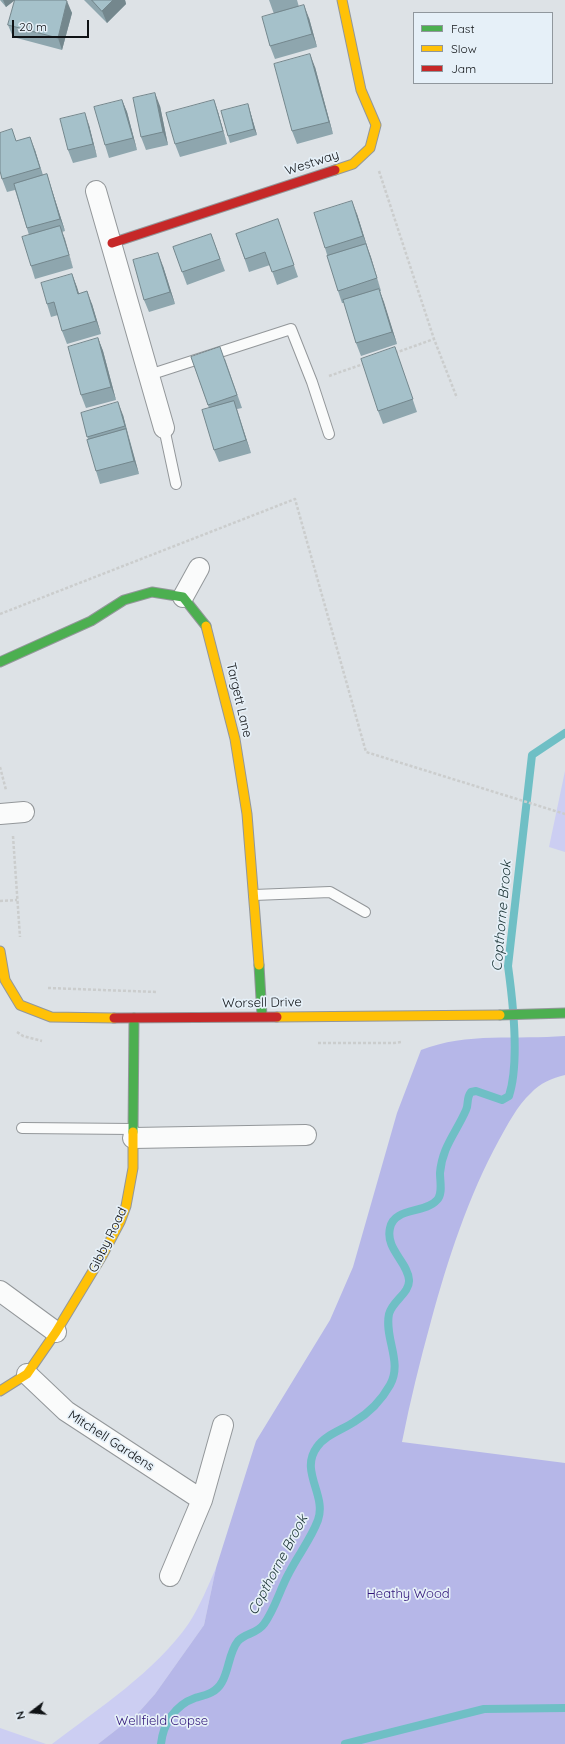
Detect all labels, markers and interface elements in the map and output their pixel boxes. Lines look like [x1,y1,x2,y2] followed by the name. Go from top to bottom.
[14,12,91,38] scale bar
[413,12,553,84] legend
[19,19,47,34] text: 20 m
[451,21,475,36] text: Fast
[451,41,477,56] text: Slow
[451,61,476,76] text: Jam
[283,147,341,179] street label: Westway
[223,661,255,739] street label: Targett Lane
[489,860,515,972] water label: Copthorne Brook
[222,995,302,1011] street label: Worsell Drive
[85,1205,131,1275] street label: Gibby Road
[65,1407,157,1475] street label: Mitchell Gardens
[245,1512,311,1618] water label: Copthorne Brook
[366,1586,450,1602] park label: Heathy Wood
[12,1692,52,1732] north arrow
[13,1709,28,1721] text: N
[116,1713,208,1729] park label: Wellfield Copse

